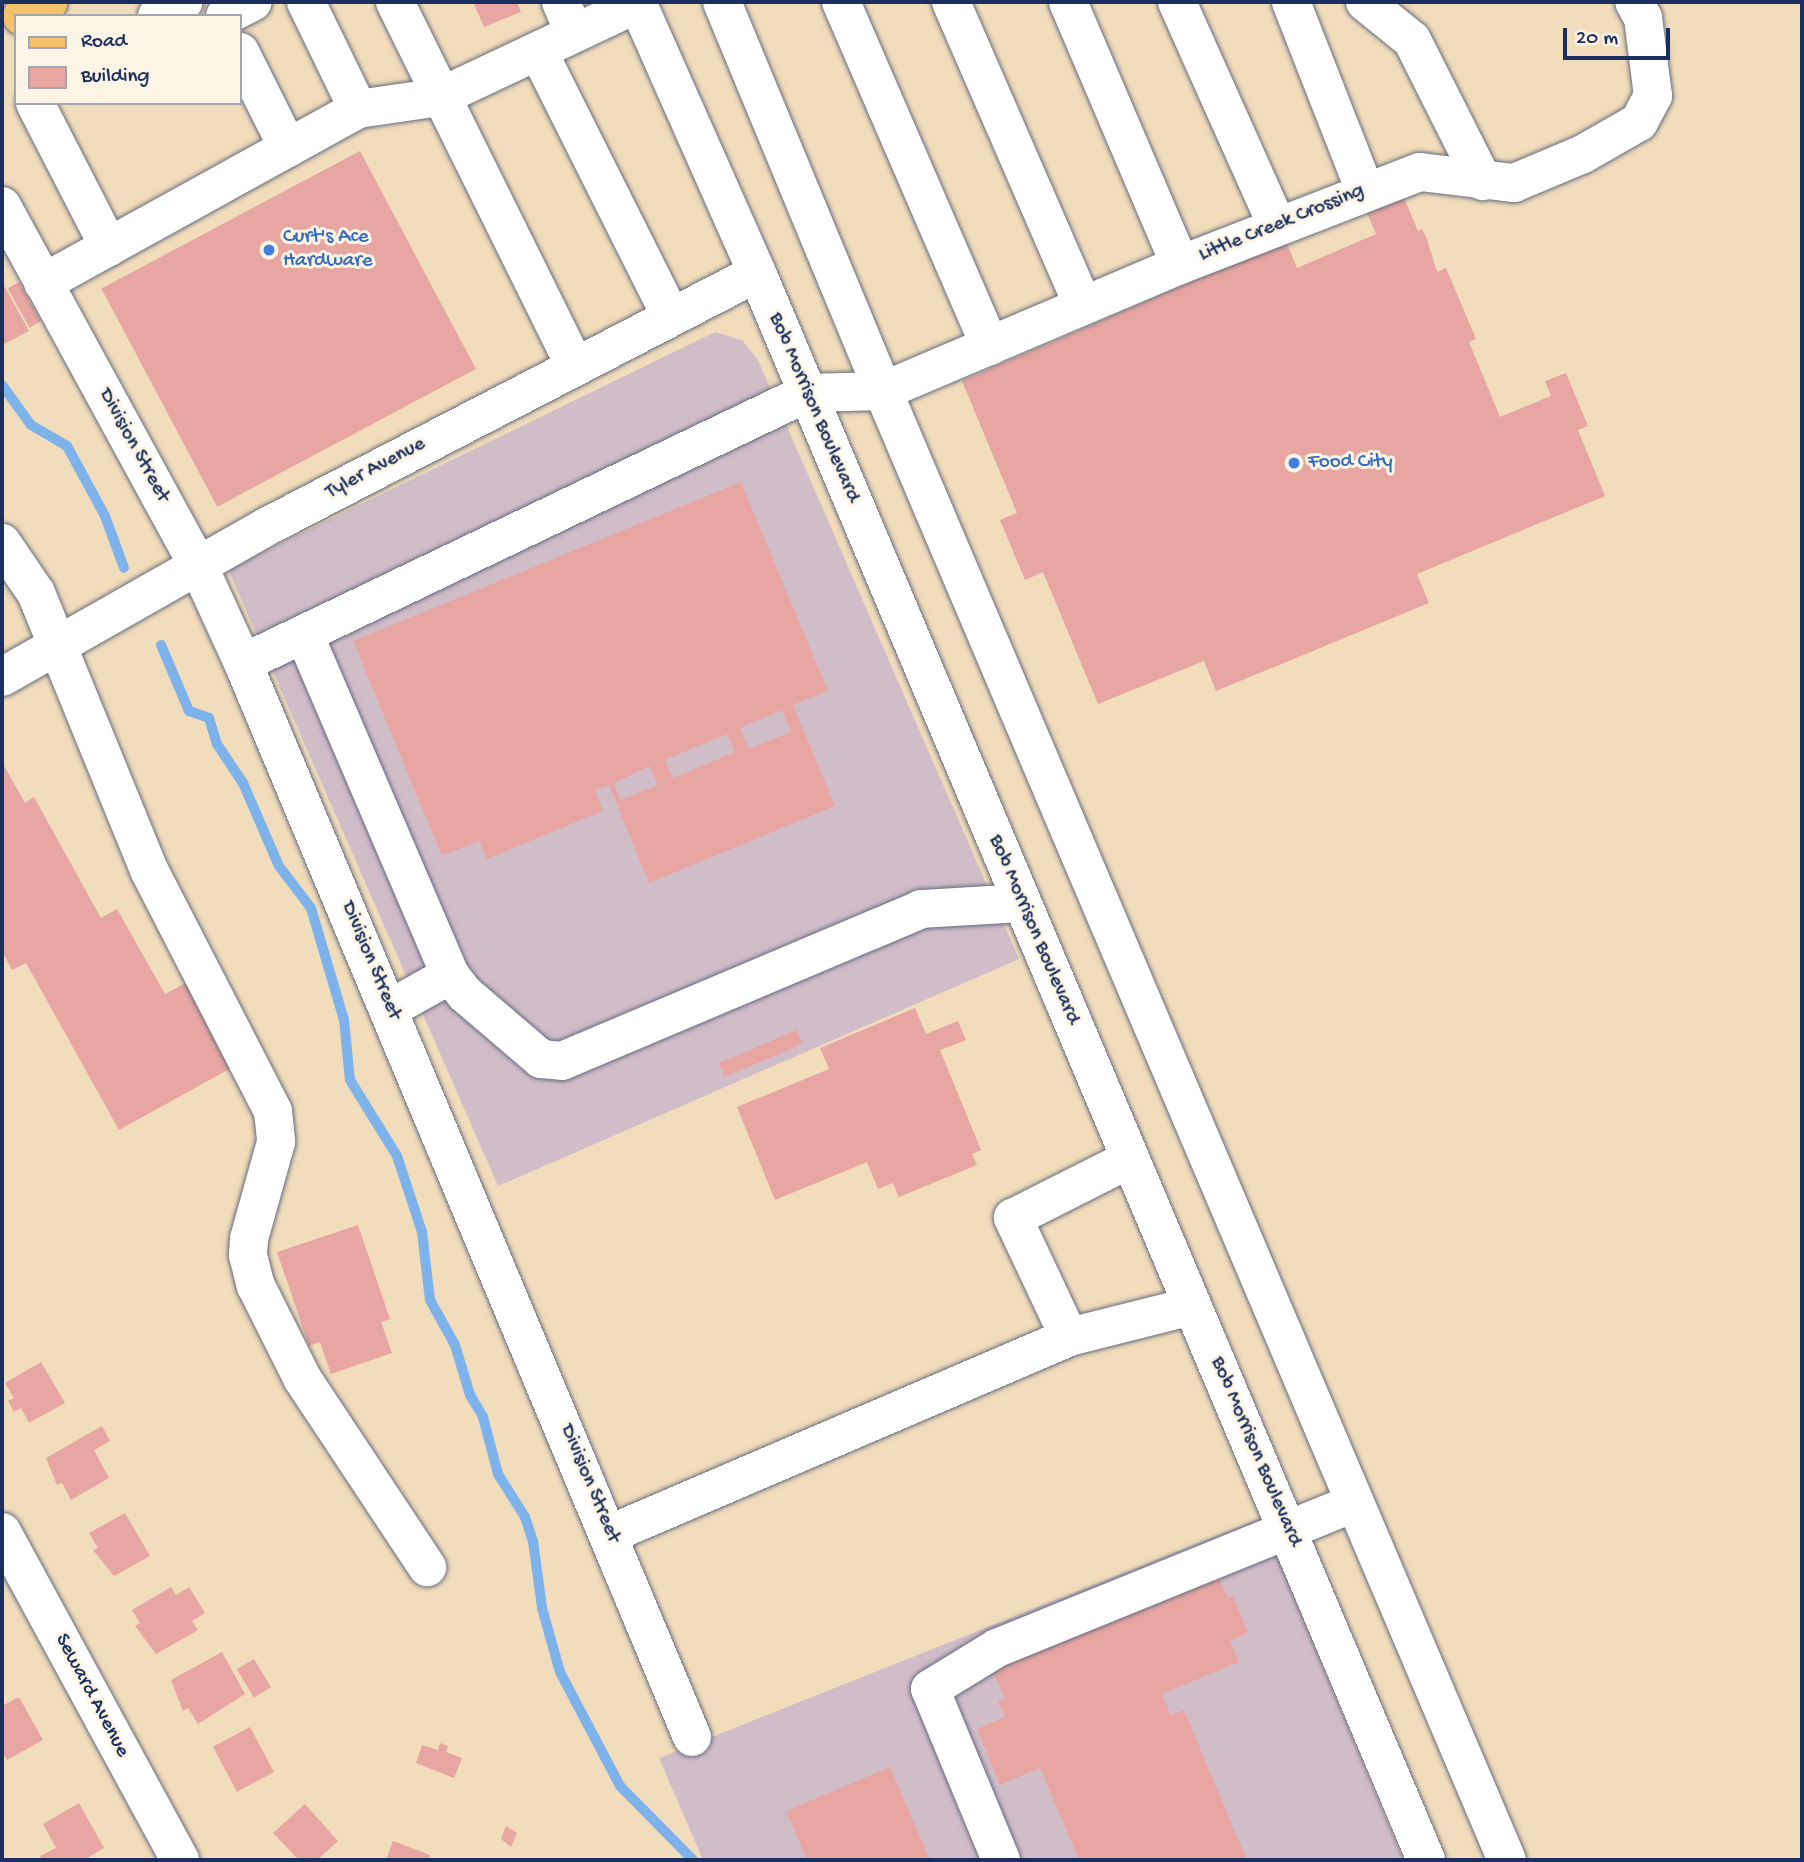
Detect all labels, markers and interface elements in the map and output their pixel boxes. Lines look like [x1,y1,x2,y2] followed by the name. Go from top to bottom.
[14,14,242,105] legend
[1566,14,1673,58] scale bar
[1576,27,1618,52] text: 20 m
[81,30,127,55] text: Road
[81,65,150,90] text: Building
[1196,179,1368,269] street label: Little Creek Crossing
[283,225,373,275] place label: Curt's Ace Hardware
[261,242,277,258] marker: Curt's Ace Hardware
[762,309,864,507] street label: Bob Morrison Boulevard
[91,385,175,507] street label: Division Street
[322,432,430,506] street label: Tyler Avenue
[1308,450,1393,476] place label: Food City
[1286,455,1302,471] marker: Food City
[982,831,1084,1029] street label: Bob Morrison Boulevard
[334,898,406,1024] street label: Division Street
[1204,1353,1306,1551] street label: Bob Morrison Boulevard
[553,1421,625,1547] street label: Division Street
[48,1630,134,1762] street label: Seward Avenue

